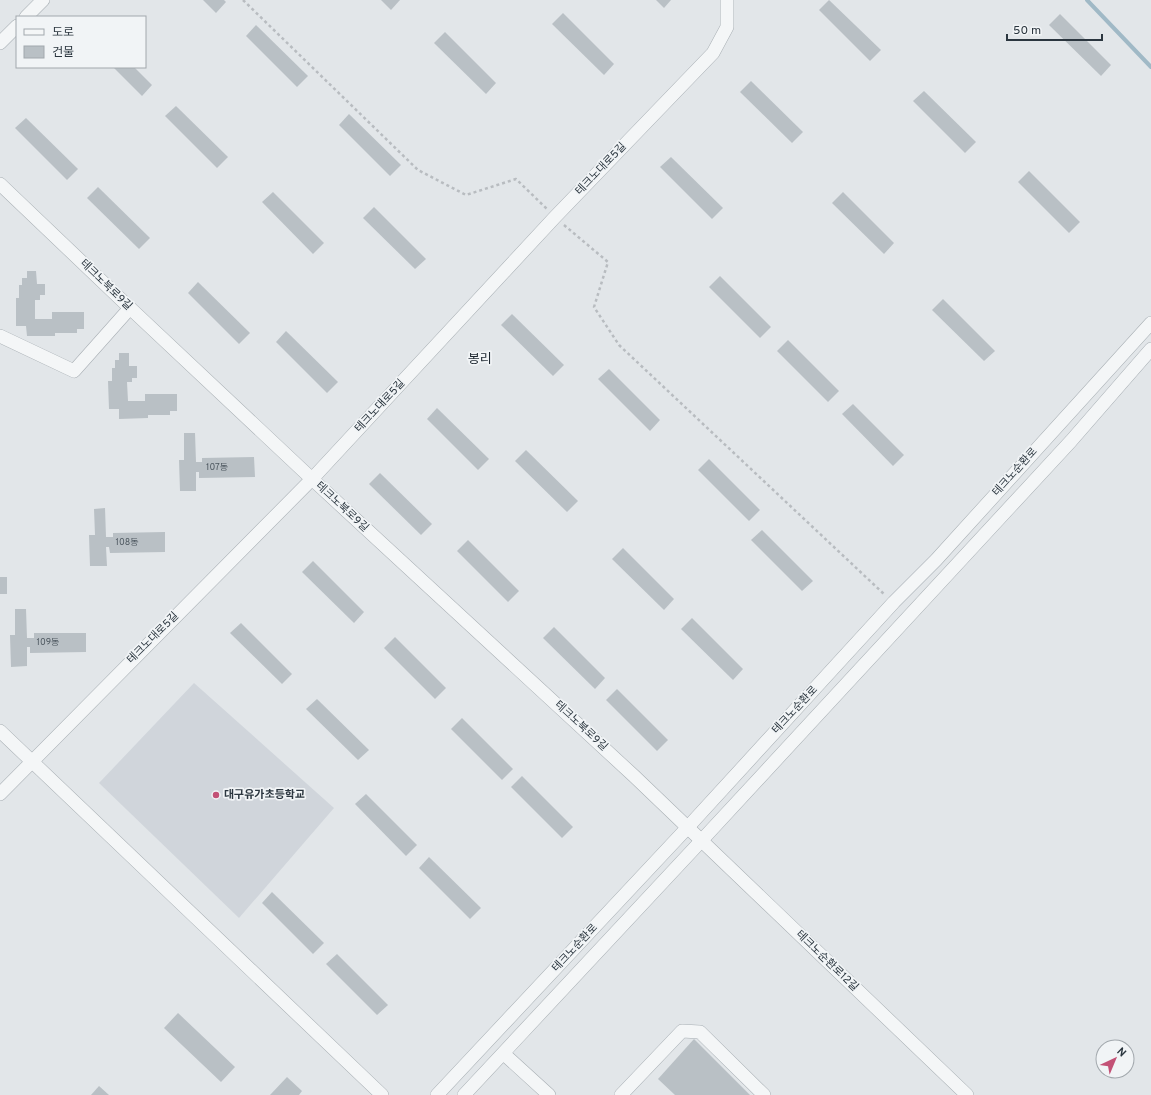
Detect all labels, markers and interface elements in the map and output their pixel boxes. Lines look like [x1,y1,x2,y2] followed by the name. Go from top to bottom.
[16,16,146,68] legend
[1007,16,1102,42] scale bar
[1013,23,1041,39] text: 50 m
[52,25,74,41] text: 도로
[52,45,74,61] text: 건물
[572,140,630,198] street label: 테크노대로5길
[77,257,135,313] street label: 테크노북로9길
[468,352,492,368] district label: 봉리
[352,377,408,435] street label: 테크노대로5길
[989,445,1041,499] street label: 테크노순환로
[206,462,228,473] house number: 107동
[313,479,371,535] street label: 테크노북로9길
[116,537,138,548] house number: 108동
[124,609,182,667] street label: 테크노대로5길
[37,637,59,648] house number: 109동
[769,683,821,737] street label: 테크노순환로
[552,698,610,754] street label: 테크노북로9길
[224,788,305,802] place label: 대구유가초등학교
[211,790,221,800] marker: 대구유가초등학교
[549,921,601,975] street label: 테크노순환로
[793,928,861,994] street label: 테크노순환로12길
[1095,1039,1135,1079] north arrow
[1114,1045,1129,1060] text: N

